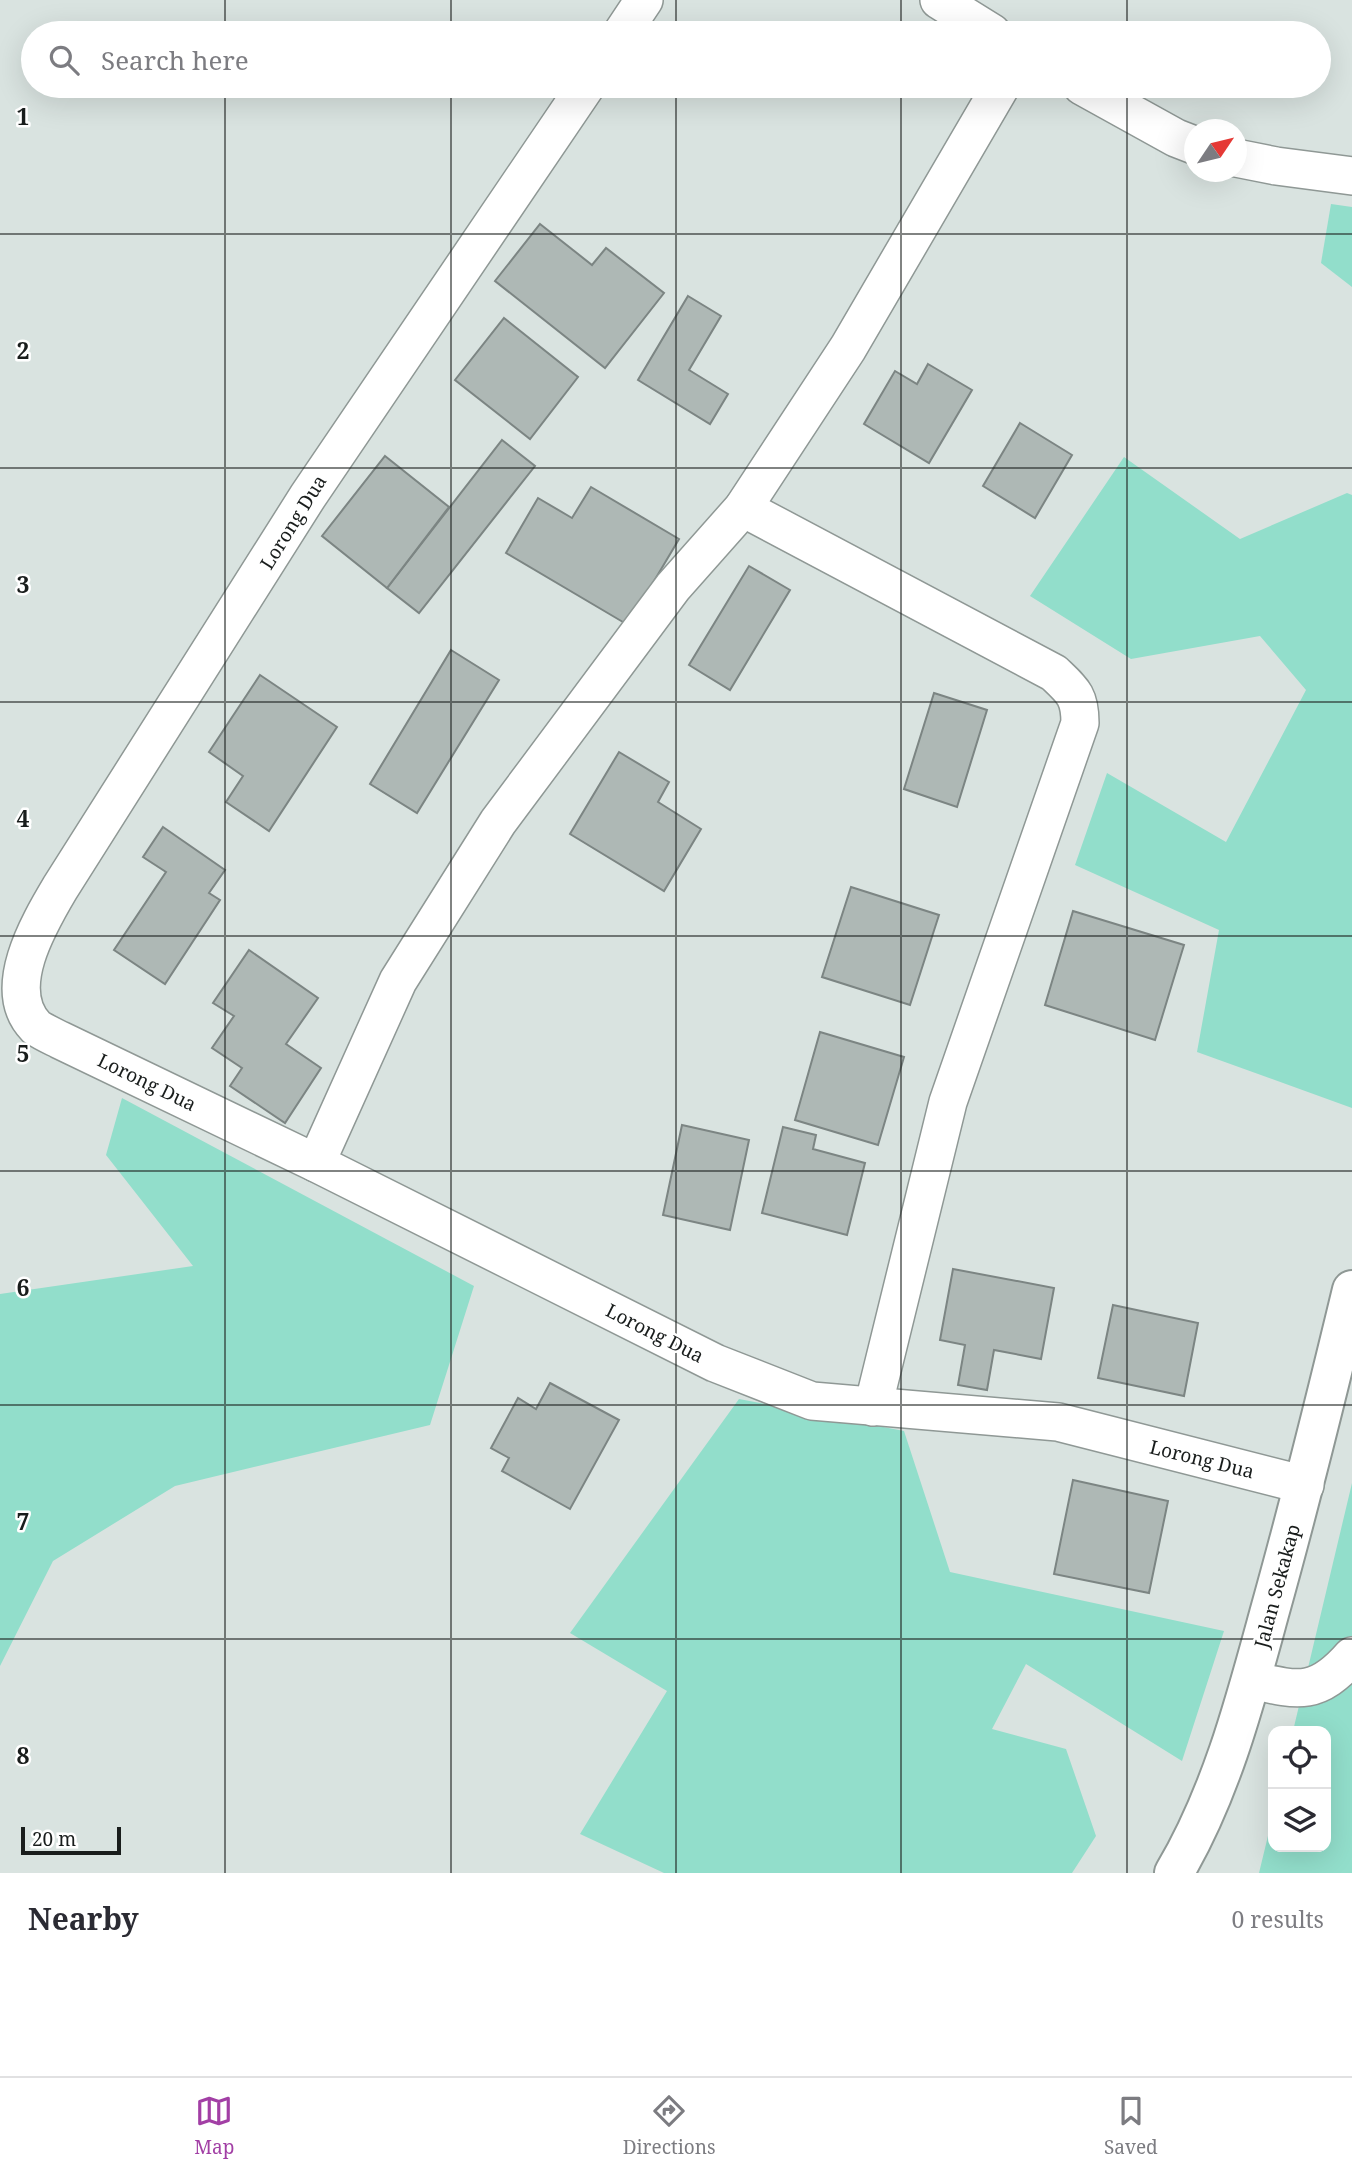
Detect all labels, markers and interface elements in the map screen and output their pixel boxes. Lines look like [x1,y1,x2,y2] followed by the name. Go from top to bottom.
[21,21,1331,98] search box
[45,41,83,79] icon: search
[101,42,249,78] text: Search here
[17,100,30,132] text: 1
[1184,119,1247,182] north arrow
[17,334,30,366] text: 2
[254,470,332,574] street label: Lorong Dua
[17,568,30,600] text: 3
[17,802,30,834] text: 4
[17,1037,30,1069] text: 5
[93,1047,201,1117] street label: Lorong Dua
[17,1271,30,1303] text: 6
[602,1297,708,1369] street label: Lorong Dua
[1147,1433,1257,1485] street label: Lorong Dua
[17,1505,30,1537] text: 7
[1248,1521,1306,1652] street label: Jalan Sekakap
[1268,1726,1331,1852] map controls
[1268,1726,1331,1789] button: locate
[17,1739,30,1771] text: 8
[1268,1789,1331,1852] button: layers
[21,1824,121,1856] scale bar
[32,1826,76,1852] text: 20 m
[28,1898,139,1939] text: Nearby
[1231,1903,1324,1935] text: 0 results
[194,2092,234,2160] tab: Map
[623,2092,716,2160] tab: Directions
[1104,2092,1158,2160] tab: Saved

